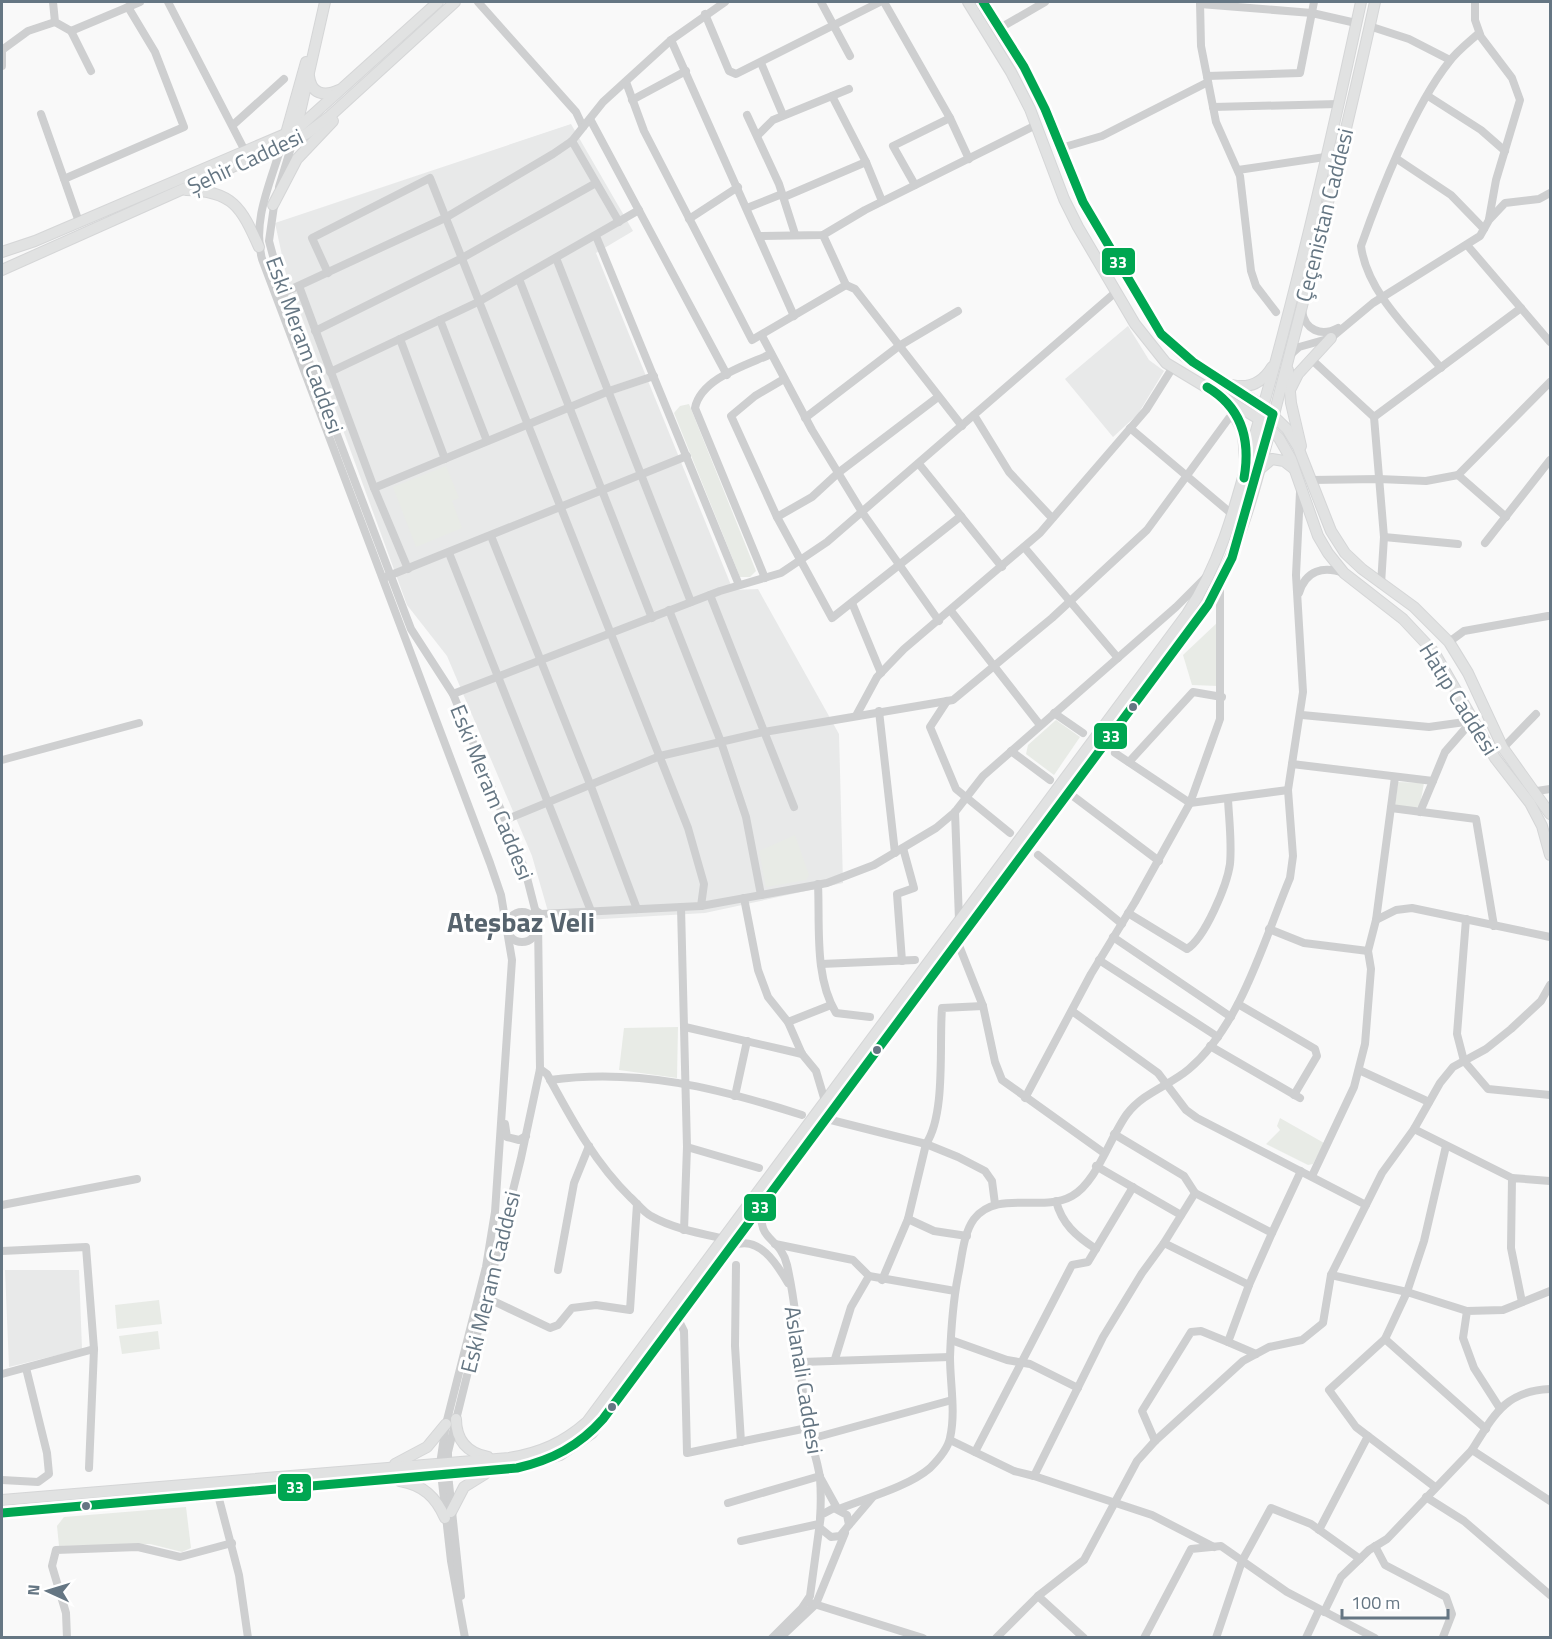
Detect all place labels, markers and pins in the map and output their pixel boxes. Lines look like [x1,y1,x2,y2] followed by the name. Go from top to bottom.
[1127,701,1139,713] unlabelled marker
[871,1044,883,1056] unlabelled marker
[606,1401,618,1413] unlabelled marker
[80,1500,92,1512] unlabelled marker

